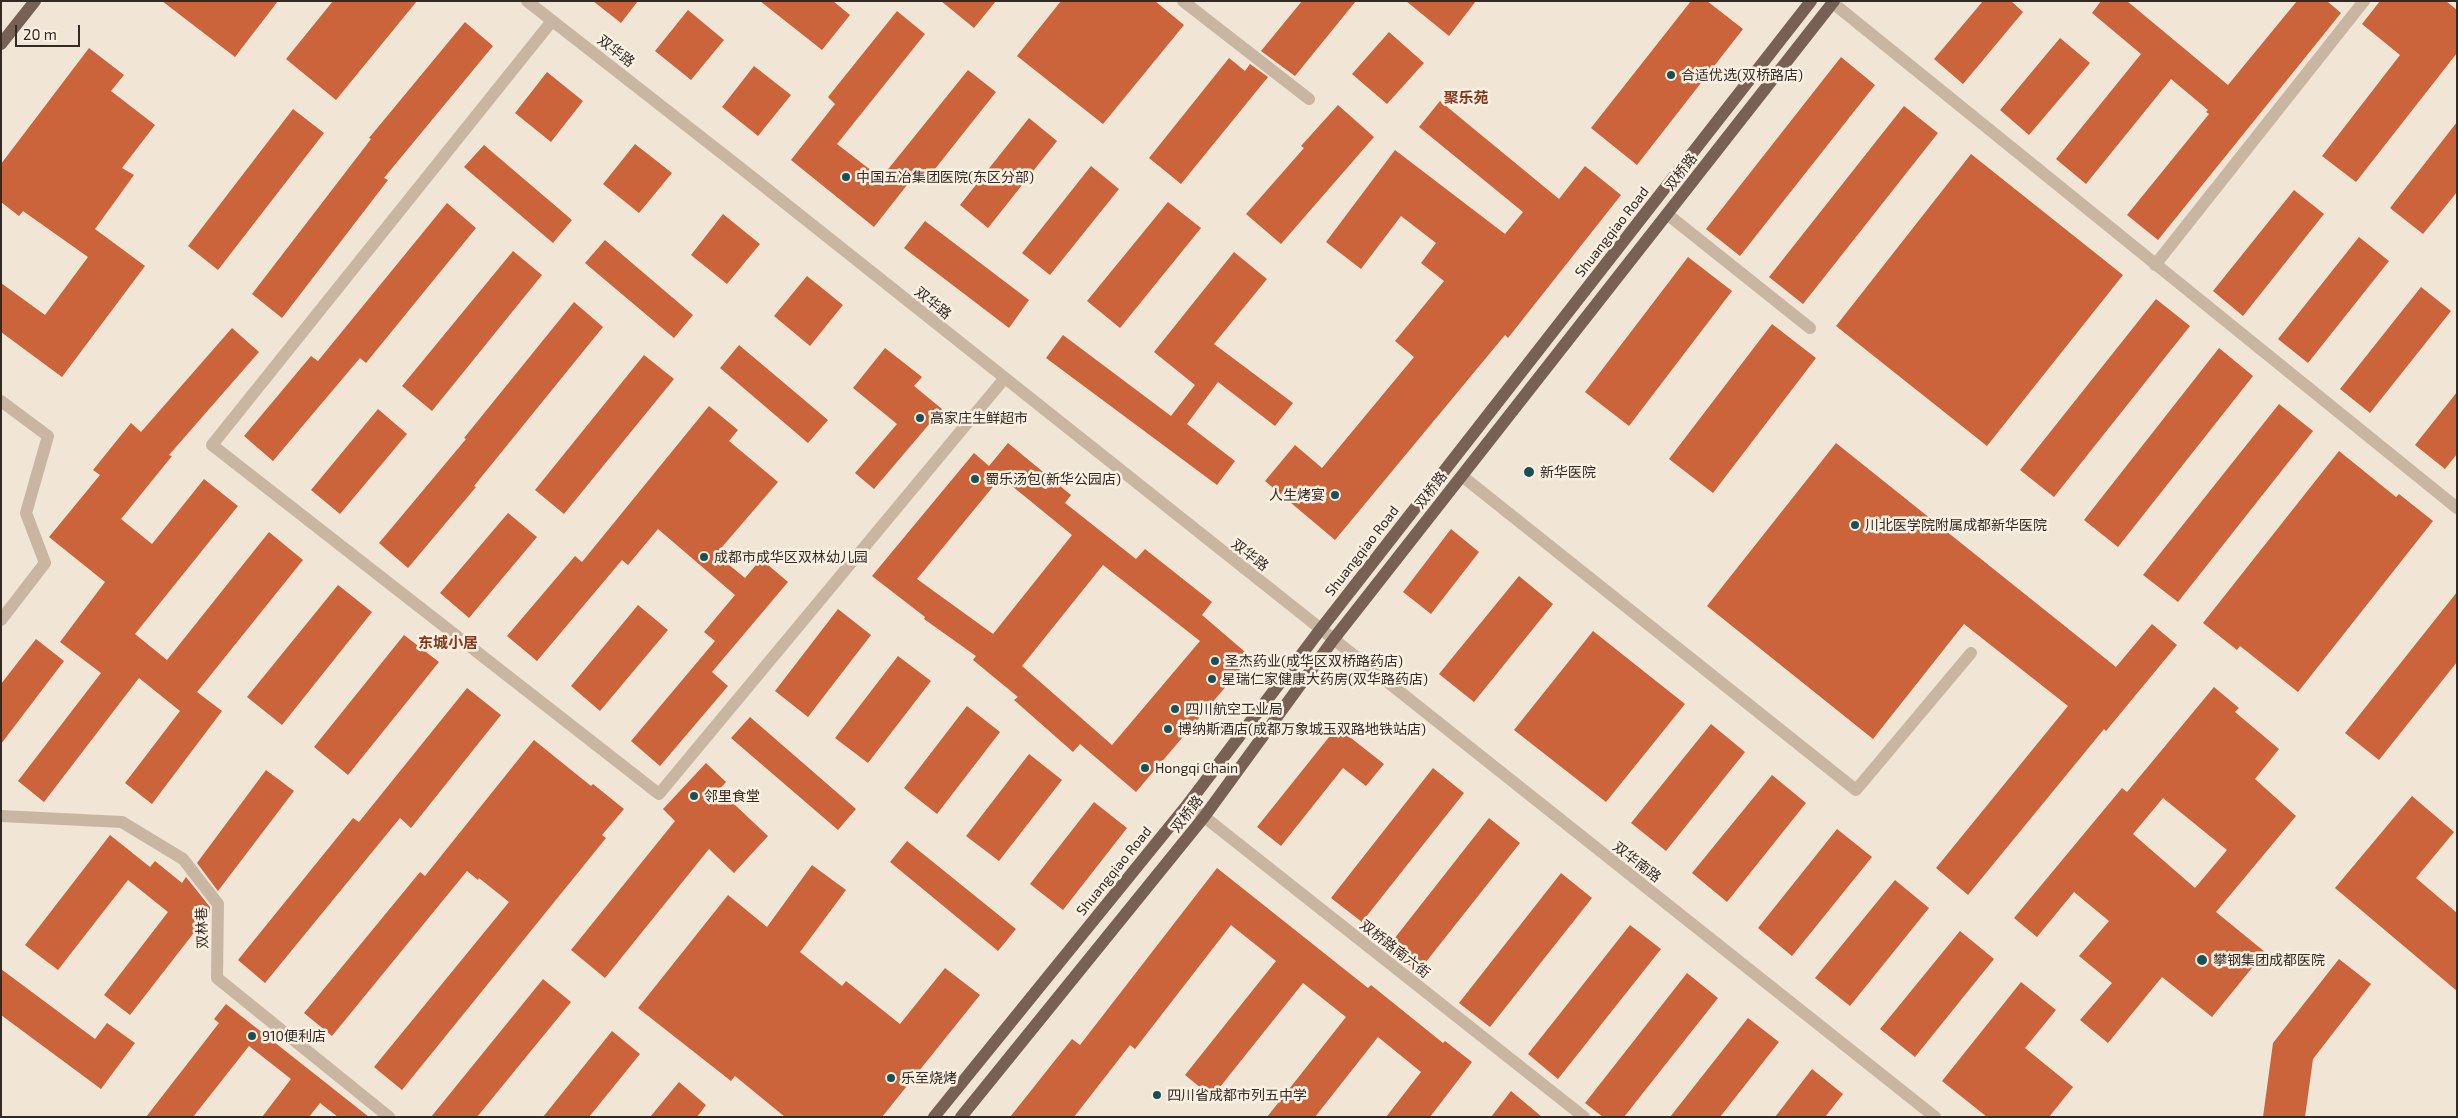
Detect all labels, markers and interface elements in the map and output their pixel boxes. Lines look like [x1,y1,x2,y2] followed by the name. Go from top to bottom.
[18,15,82,47] scale bar
[23,25,57,43] text: 20 m
[594,31,638,71] street label: 双华路
[1681,67,1803,83] place label: 合适优选(双桥路店)
[1665,69,1677,81] marker: 合适优选(双桥路店)
[1444,89,1488,107] district label: 聚乐苑
[1661,150,1701,194] street label: 双桥路
[856,169,1034,185] place label: 中国五冶集团医院(东区分部)
[840,171,852,183] marker: 中国五冶集团医院(东区分部)
[1572,183,1652,281] street label: Shuangqiao Road
[911,283,955,323] street label: 双华路
[930,410,1028,426] place label: 高家庄生鲜超市
[914,412,926,424] marker: 高家庄生鲜超市
[1540,464,1596,480] place label: 新华医院
[1522,465,1536,479] marker: 新华医院
[1411,468,1451,512] street label: 双桥路
[985,471,1121,487] place label: 蜀乐汤包(新华公园店)
[969,473,981,485] marker: 蜀乐汤包(新华公园店)
[1269,487,1325,503] place label: 人生烤宴
[1329,489,1341,501] marker: 人生烤宴
[1322,502,1402,600] street label: Shuangqiao Road
[1865,517,2047,533] place label: 川北医学院附属成都新华医院
[1849,519,1861,531] marker: 川北医学院附属成都新华医院
[1228,535,1272,575] street label: 双华路
[714,549,868,565] place label: 成都市成华区双林幼儿园
[698,551,710,563] marker: 成都市成华区双林幼儿园
[418,634,478,652] district label: 东城小居
[1225,653,1403,669] place label: 圣杰药业(成华区双桥路药店)
[1209,655,1221,667] marker: 圣杰药业(成华区双桥路药店)
[1222,671,1428,687] place label: 星瑞仁家健康大药房(双华路药店)
[1206,673,1218,685] marker: 星瑞仁家健康大药房(双华路药店)
[1185,701,1283,717] place label: 四川航空工业局
[1169,703,1181,715] marker: 四川航空工业局
[1178,721,1426,737] place label: 博纳斯酒店(成都万象城玉双路地铁站店)
[1162,723,1174,735] marker: 博纳斯酒店(成都万象城玉双路地铁站店)
[1155,760,1238,776] place label: Hongqi Chain
[1139,762,1151,774] marker: Hongqi Chain
[704,788,760,804] place label: 邻里食堂
[688,790,700,802] marker: 邻里食堂
[1167,792,1207,836] street label: 双桥路
[1073,823,1155,919] street label: Shuangqiao Road
[1610,838,1664,886] street label: 双华南路
[193,907,211,949] street label: 双林巷
[1357,917,1433,981] street label: 双桥路南六街
[2213,952,2325,968] place label: 攀钢集团成都医院
[2195,953,2209,967] marker: 攀钢集团成都医院
[262,1028,326,1044] place label: 910便利店
[246,1030,258,1042] marker: 910便利店
[901,1070,957,1086] place label: 乐至烧烤
[885,1072,897,1084] marker: 乐至烧烤
[1167,1087,1307,1103] place label: 四川省成都市列五中学
[1151,1089,1163,1101] marker: 四川省成都市列五中学

